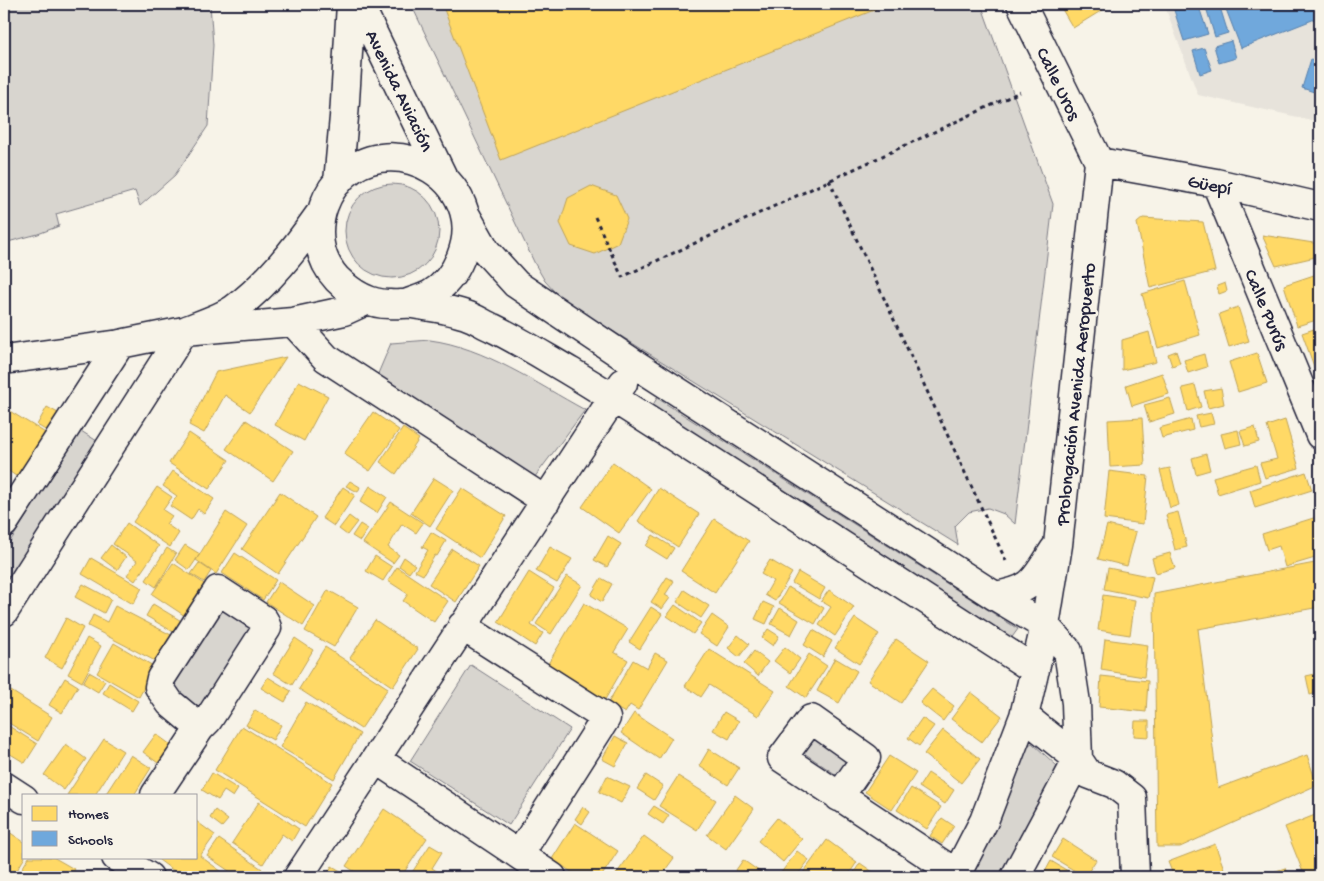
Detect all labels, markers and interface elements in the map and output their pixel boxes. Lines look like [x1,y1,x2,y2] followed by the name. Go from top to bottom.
[358,27,437,156] street label: Avenida Aviación
[1029,44,1085,126] street label: Calle Uros
[1185,171,1234,202] street label: Güepí
[1052,262,1103,528] street label: Prolongación Avenida Aeropuerto
[1237,266,1292,355] street label: Calle Purús
[22,794,198,858] legend
[68,806,109,824] text: Homes
[68,832,113,850] text: Schools

